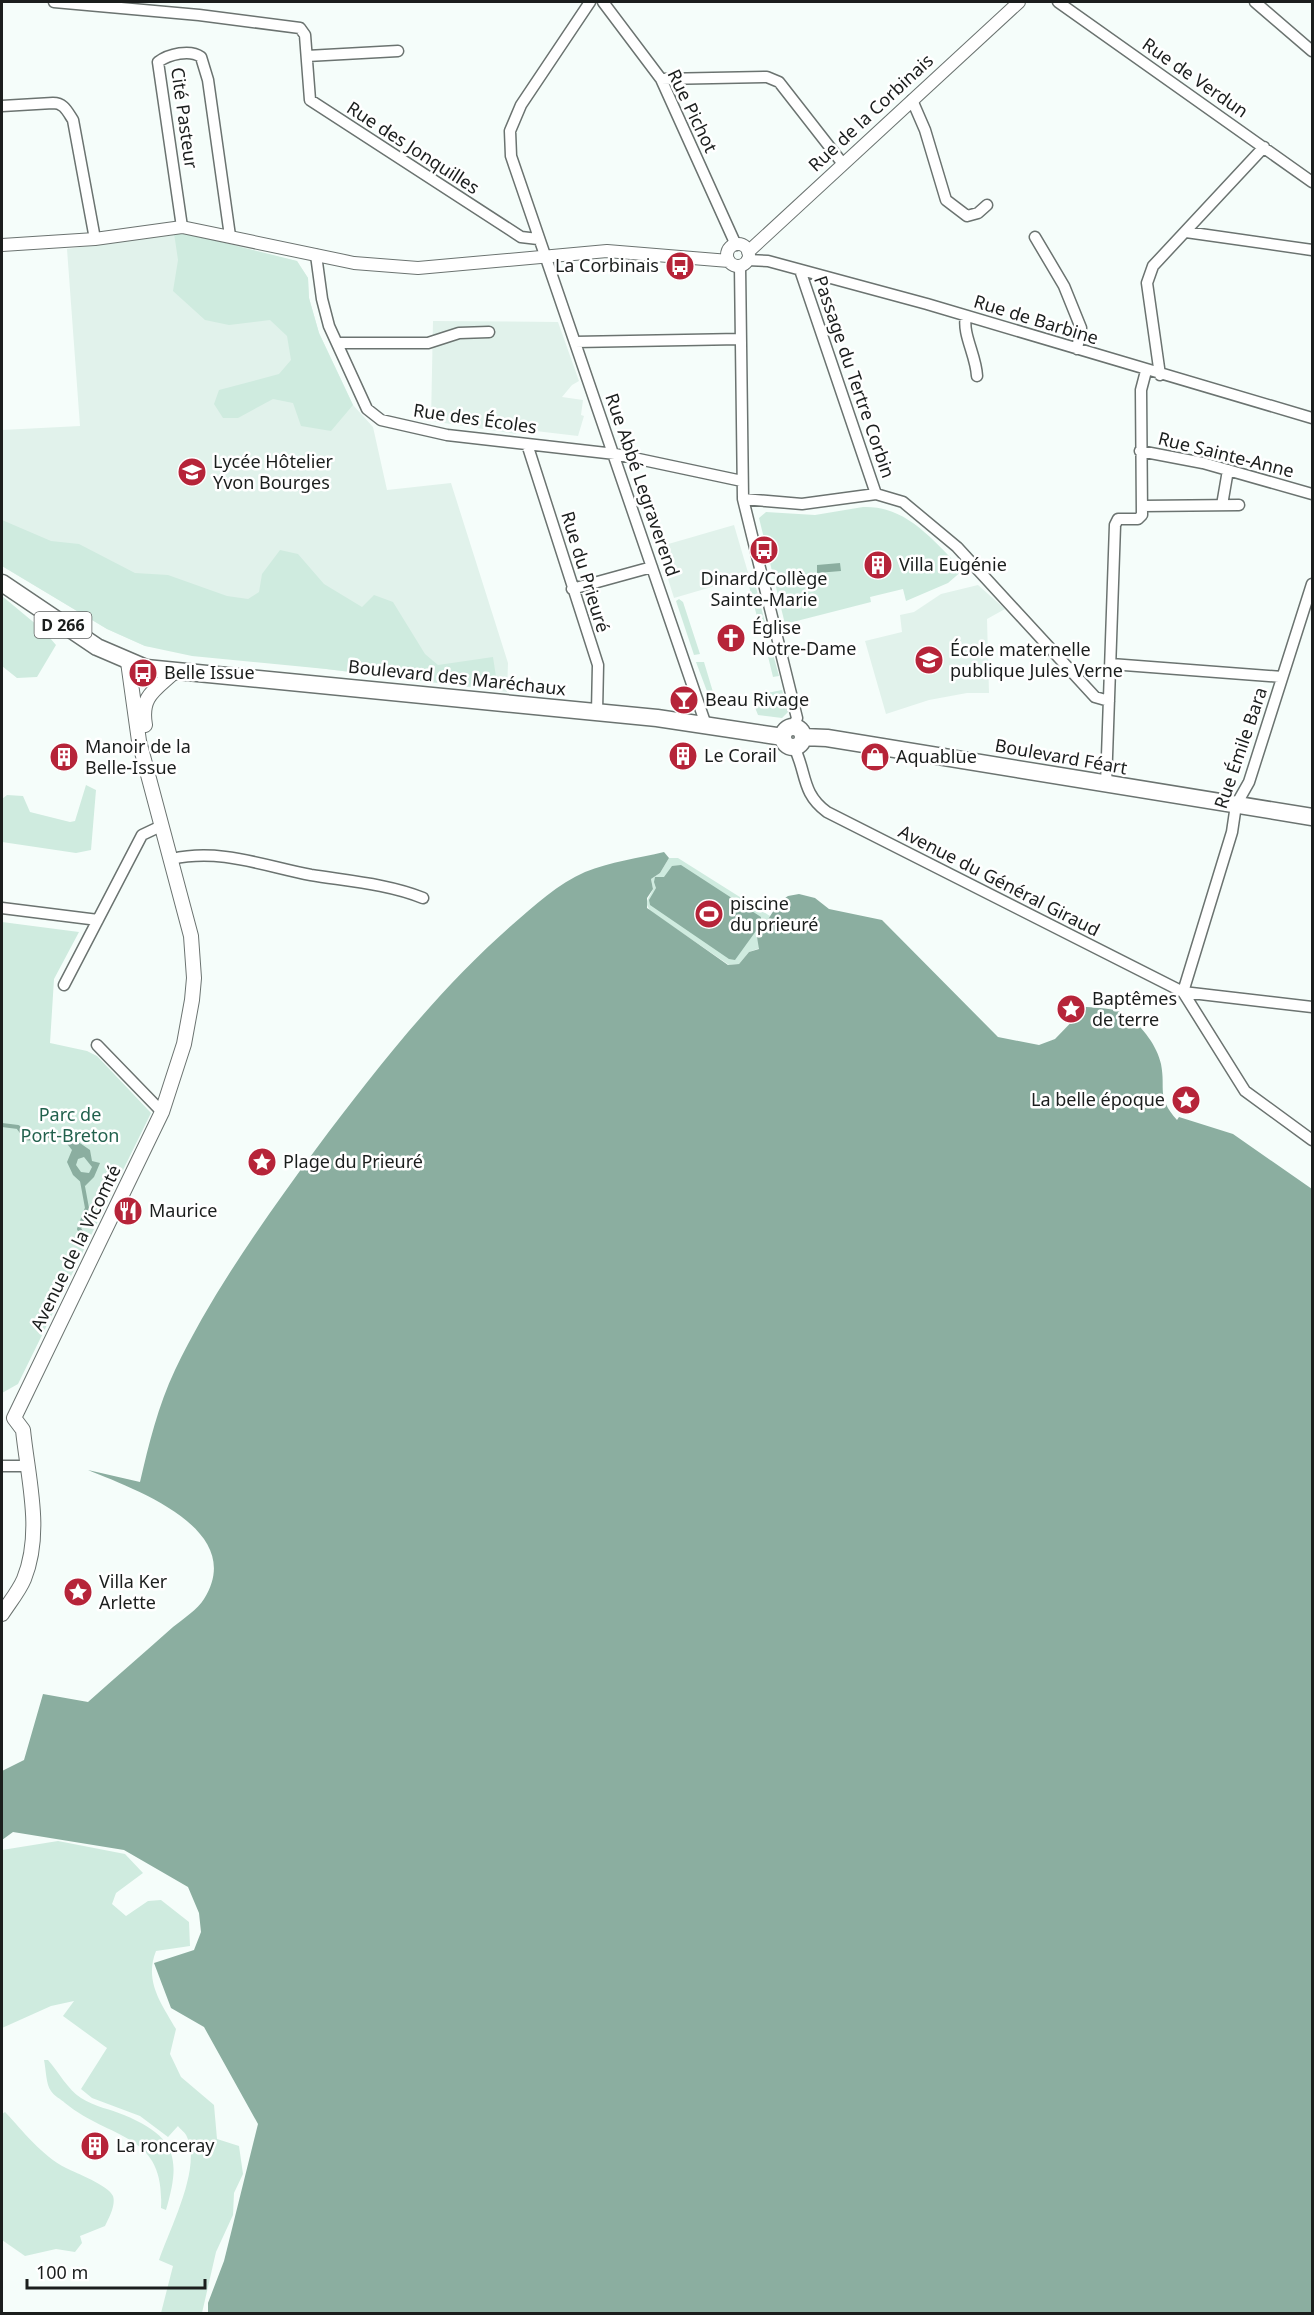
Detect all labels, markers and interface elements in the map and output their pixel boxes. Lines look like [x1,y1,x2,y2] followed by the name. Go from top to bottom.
[1138,32,1253,123] street label: Rue de Verdun
[803,48,938,176] street label: Rue de la Corbinais
[662,65,724,157] street label: Rue Pichot
[166,66,204,171] street label: Cité Pasteur
[343,95,484,199] street label: Rue des Jonquilles
[664,250,696,282] bus stop icon: La Corbinais
[555,253,659,277] place label: La Corbinais
[809,272,901,481] street label: Passage du Tertre Corbin
[971,289,1102,349] street label: Rue de Barbine
[600,390,686,579] street label: Rue Abbé Legraverend
[412,397,539,439] street label: Rue des Écoles
[1156,426,1297,483] street label: Rue Sainte-Anne
[213,449,334,494] place label: Lycée Hôtelier Yvon Bourges
[176,456,208,488] school or university icon: Lycée Hôtelier Yvon Bourges
[556,508,616,635] street label: Rue du Prieuré
[748,534,780,566] bus stop icon: Dinard/Collège Sainte-Marie
[862,549,894,581] building icon: Villa Eugénie
[899,552,1007,576] place label: Villa Eugénie
[701,566,827,611] place label: Dinard/Collège Sainte-Marie
[34,612,92,638] road number: D 266
[752,615,856,660] place label: Église Notre-Dame
[715,622,747,654] church icon: Église Notre-Dame
[950,637,1123,682] place label: École maternelle publique Jules Verne
[913,644,945,676] school or university icon: École maternelle publique Jules Verne
[347,654,568,700] street label: Boulevard des Maréchaux
[127,657,159,689] bus stop icon: Belle Issue
[164,660,255,684] place label: Belle Issue
[668,684,700,716] bar icon: Beau Rivage
[1208,684,1272,812] street label: Rue Émile Bara
[705,687,809,711] place label: Beau Rivage
[993,733,1130,780] street label: Boulevard Féart
[85,734,191,779] place label: Manoir de la Belle-Issue
[667,740,699,772] building icon: Le Corail
[48,741,80,773] building icon: Manoir de la Belle-Issue
[859,741,891,773] shop icon: Aquablue
[704,743,777,767] place label: Le Corail
[896,744,977,768] place label: Aquablue
[895,819,1104,941] street label: Avenue du Général Giraud
[730,891,819,936] place label: piscine du prieuré
[693,898,725,930] sports icon: piscine du prieuré
[1092,986,1177,1031] place label: Baptêmes de terre
[1055,993,1087,1025] place icon: Baptêmes de terre
[1170,1084,1202,1116] place icon: La belle époque
[1031,1087,1165,1111] place label: La belle époque
[21,1102,119,1147] park label: Parc de Port-Breton
[246,1146,278,1178] place icon: Plage du Prieuré
[283,1149,423,1173] place label: Plage du Prieuré
[24,1161,126,1334] street label: Avenue de la Vicomté
[112,1195,144,1227] restaurant icon: Maurice
[149,1198,217,1222] place label: Maurice
[99,1569,168,1614] place label: Villa Ker Arlette
[62,1576,94,1608] place icon: Villa Ker Arlette
[79,2130,111,2162] building icon: La ronceray
[116,2133,215,2157] place label: La ronceray
[27,2252,206,2290] scale bar
[36,2260,88,2284] text: 100 m

